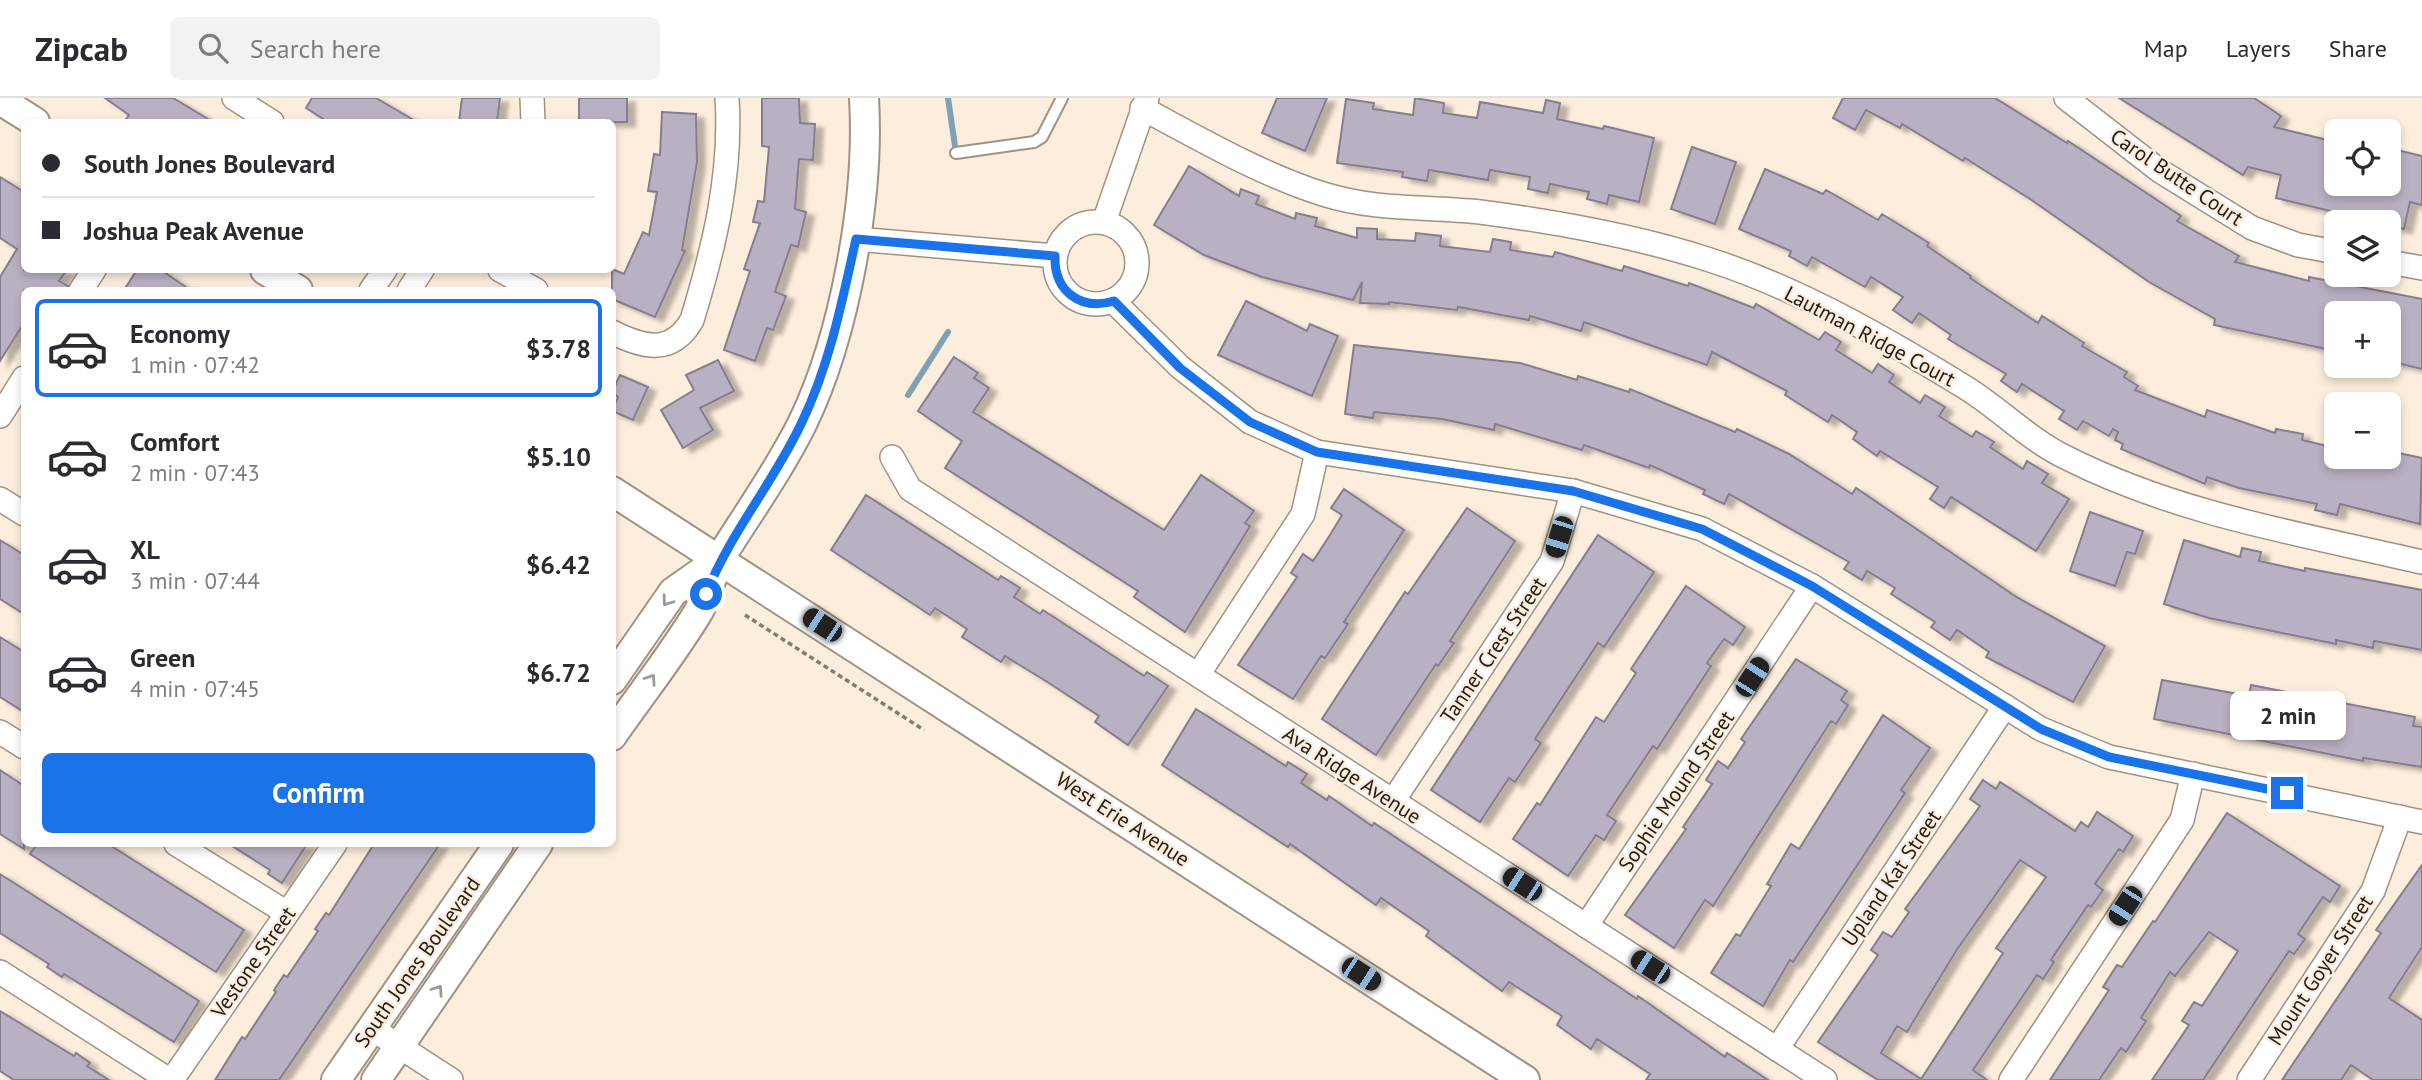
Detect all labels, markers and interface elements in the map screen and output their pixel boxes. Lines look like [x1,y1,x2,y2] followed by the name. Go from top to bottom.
[170,17,660,80] search box
[35,27,128,70] text: Zipcab
[194,29,232,67] icon: search
[250,32,381,65] text: Search here
[2144,33,2188,64] text: Map
[2226,33,2291,64] text: Layers
[2329,33,2387,64] text: Share
[2324,119,2401,469] map controls
[2324,119,2401,196] button: locate
[2105,123,2249,231] street label: Carol Butte Court
[84,147,335,180] text: South Jones Boulevard
[2324,210,2401,287] button: layers
[84,214,304,247] text: Joshua Peak Avenue
[1780,280,1960,392] street label: Lautman Ridge Court
[2324,301,2401,378] button: +
[46,317,109,380] icon: car
[130,317,230,350] text: Economy
[526,332,591,365] text: $3.78
[130,350,260,379] text: 1 min · 07:42
[2324,392,2401,469] button: −
[46,425,109,488] icon: car
[130,425,220,458] text: Comfort
[526,440,591,473] text: $5.10
[130,458,260,487] text: 2 min · 07:43
[1543,514,1576,560] car
[46,533,109,596] icon: car
[130,533,160,566] text: XL
[526,548,591,581] text: $6.42
[130,566,260,595] text: 3 min · 07:44
[1434,572,1552,728] street label: Tanner Crest Street
[690,578,722,610] route start
[663,593,675,606] one-way arrow
[799,605,846,645] car
[46,641,109,704] icon: car
[130,641,195,674] text: Green
[1732,654,1773,700] car
[526,656,591,689] text: $6.72
[130,674,260,703] text: 4 min · 07:45
[643,674,656,687] one-way arrow
[2229,692,2345,740] callout: 2 min
[2260,701,2316,730] text: 2 min
[1612,705,1740,877] street label: Sophie Mound Street
[1278,720,1426,830] street label: Ava Ridge Avenue
[42,753,595,833] button: Confirm
[1051,766,1195,872] street label: West Erie Avenue
[2271,777,2303,809] route end
[1835,805,1947,951] street label: Upland Kat Street
[1499,864,1546,904] car
[348,871,486,1053] street label: South Jones Boulevard
[2105,883,2146,929] car
[2261,890,2379,1050] street label: Mount Goyer Street
[204,901,301,1024] street label: Vestone Street
[1627,947,1674,987] car
[1338,954,1385,994] car
[430,985,442,998] one-way arrow

